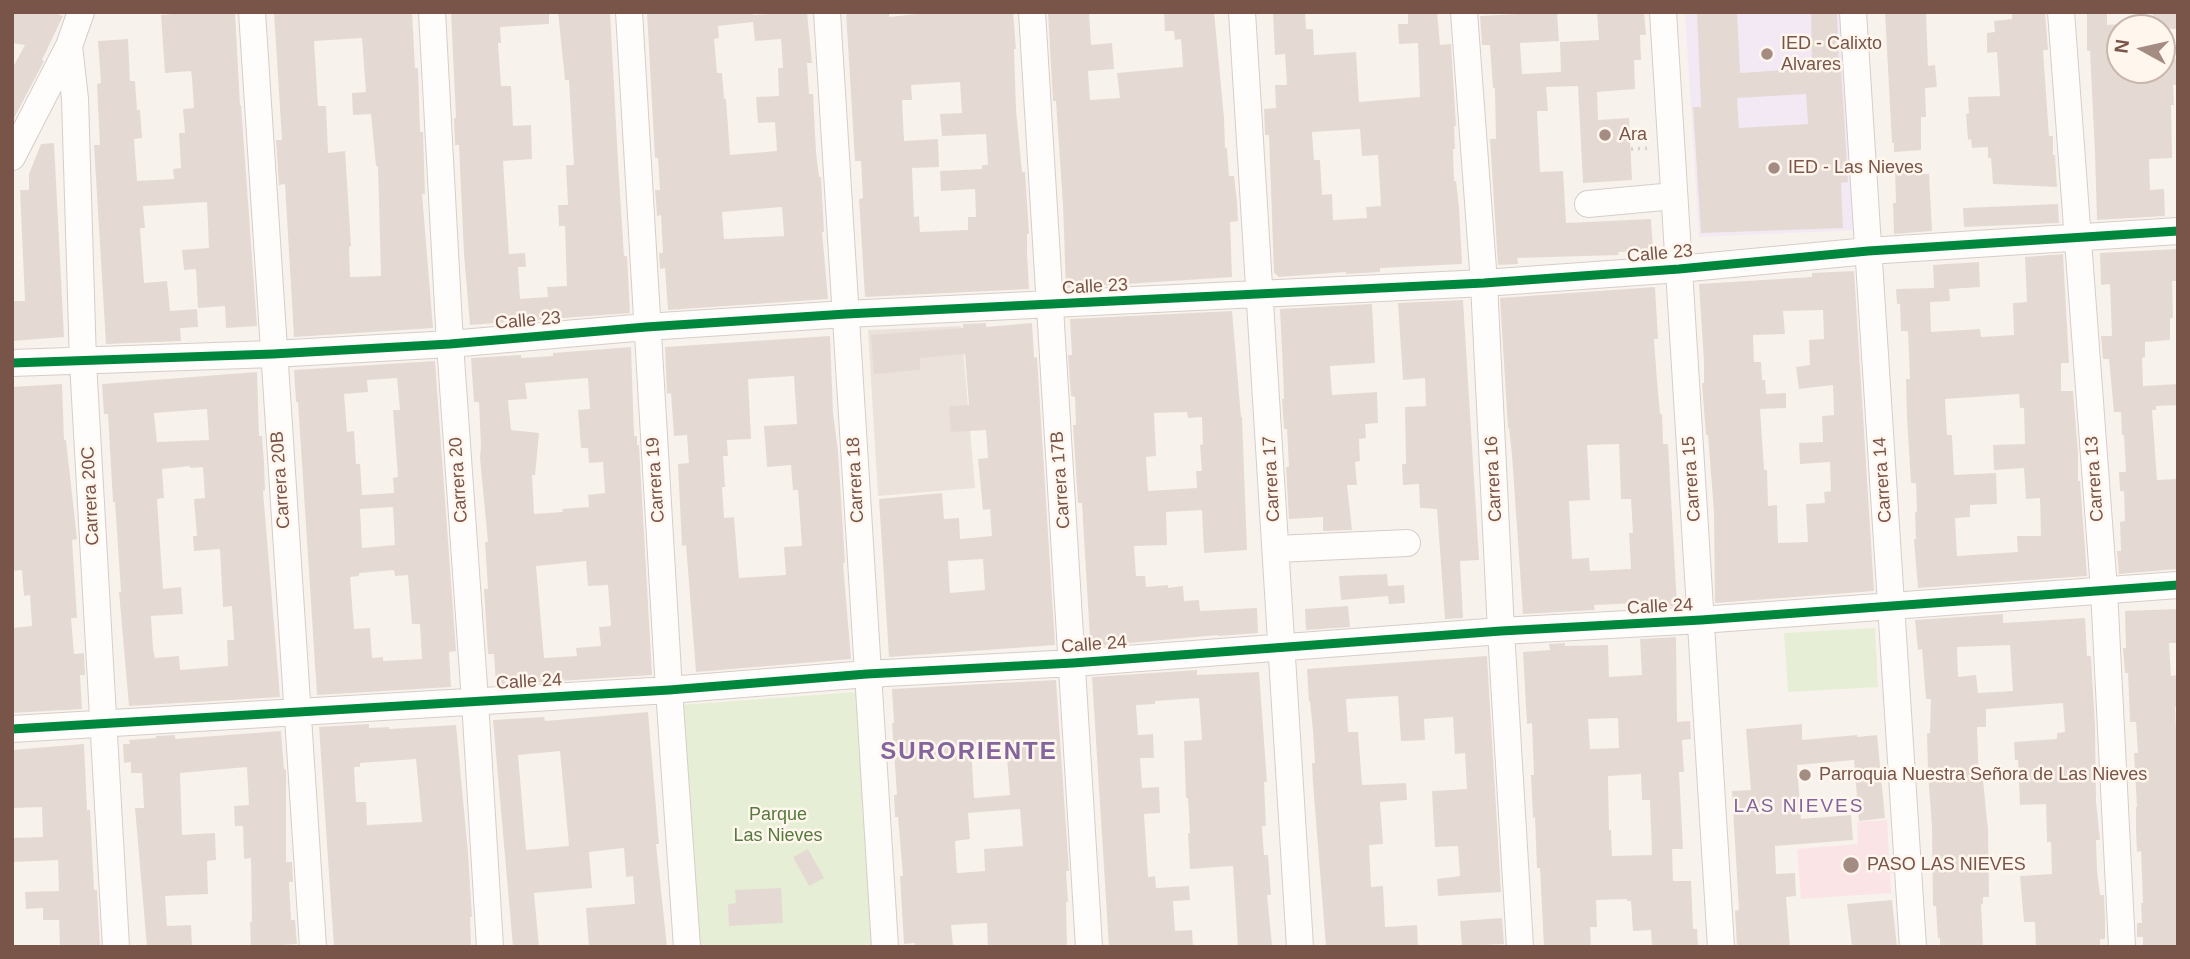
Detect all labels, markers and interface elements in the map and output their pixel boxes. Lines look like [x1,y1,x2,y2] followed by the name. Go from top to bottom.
[2106,14,2176,84] north arrow
[1781,33,1882,76] place label: IED - Calixto Alvares
[2110,38,2133,55] text: N
[1759,46,1775,62] marker: IED - Calixto Alvares
[1619,124,1647,146] place label: Ara
[1597,127,1613,143] marker: Ara
[1788,157,1923,179] place label: IED - Las Nieves
[1766,160,1782,176] marker: IED - Las Nieves
[1626,240,1694,268] street label: Calle 23
[1061,274,1129,300] street label: Calle 23
[494,307,562,335] street label: Calle 23
[267,430,295,530] street label: Carrera 20B
[1047,430,1075,530] street label: Carrera 17B
[1259,435,1285,523] street label: Carrera 17
[1481,435,1507,523] street label: Carrera 16
[1678,435,1706,523] street label: Carrera 15
[2081,435,2109,523] street label: Carrera 13
[445,436,473,524] street label: Carrera 20
[642,436,670,524] street label: Carrera 19
[843,436,869,524] street label: Carrera 18
[1869,436,1897,524] street label: Carrera 14
[78,446,104,546] street label: Carrera 20C
[1626,594,1694,620] street label: Calle 24
[1060,632,1128,658] street label: Calle 24
[495,669,563,695] street label: Calle 24
[882,738,1056,766] district label: SURORIENTE
[1819,764,2147,786] place label: Parroquia Nuestra Señora de Las Nieves
[1797,767,1813,783] marker: Parroquia Nuestra Señora de Las Nieves
[1735,796,1863,818] district label: LAS NIEVES
[733,804,823,846] park label: Parque Las Nieves
[1867,854,2026,876] place label: PASO LAS NIEVES
[1841,855,1861,875] marker: PASO LAS NIEVES

